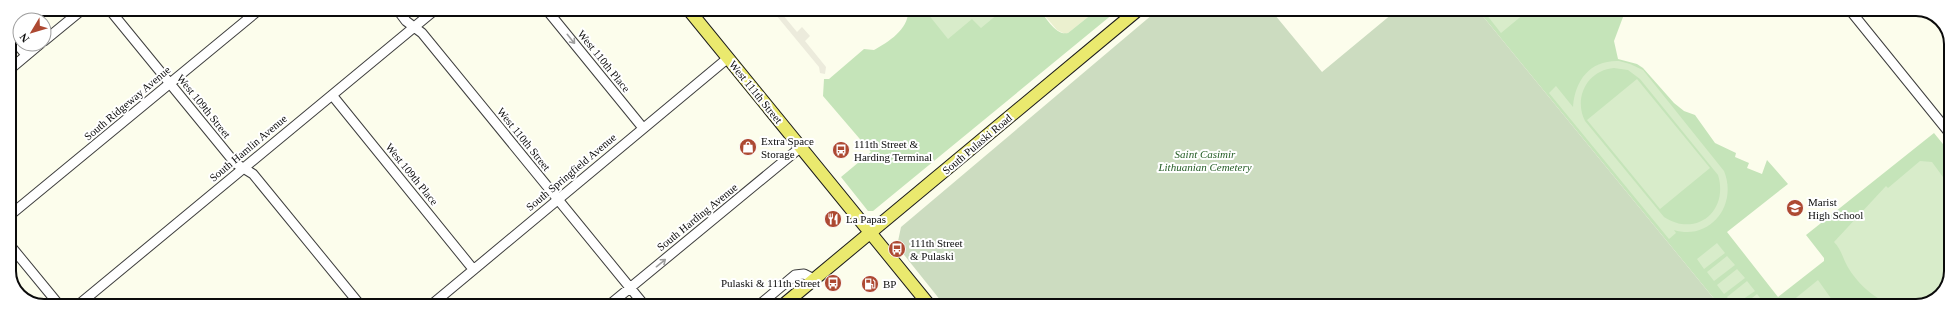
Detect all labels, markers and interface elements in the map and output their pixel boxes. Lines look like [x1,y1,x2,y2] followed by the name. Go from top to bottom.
[12,12,52,52] north arrow
[576,28,633,94] street label: West 110th Place
[17,31,31,45] text: N
[567,34,575,45] one-way arrow
[727,58,785,126] street label: West 111th Street
[82,63,173,142] street label: South Ridgeway Avenue
[175,72,233,140] street label: West 109th Street
[495,105,553,173] street label: West 110th Street
[940,111,1014,176] street label: South Pulaski Road
[207,112,289,184] street label: South Hamlin Avenue
[524,131,618,213] street label: South Springfield Avenue
[761,135,814,160] place label: Extra Space Storage
[738,137,758,157] shop icon: Extra Space Storage
[854,138,932,163] place label: 111th Street & Harding Terminal
[831,140,851,160] bus stop icon: 111th Street & Harding Terminal
[383,141,441,207] street label: West 109th Place
[1157,148,1252,173] park label: Saint Casimir Lithuanian Cemetery
[654,181,740,253] street label: South Harding Avenue
[1808,196,1863,221] place label: Marist High School
[1785,198,1805,218] school or university icon: Marist High School
[823,209,843,229] restaurant icon: La Papas
[846,213,886,225] place label: La Papas
[910,237,963,262] place label: 111th Street & Pulaski
[887,239,907,259] bus stop icon: 111th Street & Pulaski
[655,258,666,267] one-way arrow
[823,273,843,293] bus stop icon: Pulaski & 111th Street
[860,274,880,294] fuel station icon: BP
[721,277,820,289] place label: Pulaski & 111th Street
[883,278,896,290] place label: BP

